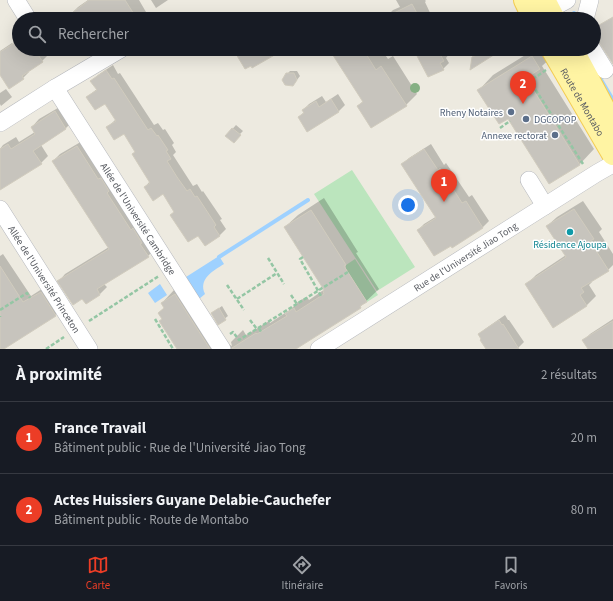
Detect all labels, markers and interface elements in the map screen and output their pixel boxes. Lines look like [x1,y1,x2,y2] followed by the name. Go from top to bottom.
[12,12,601,56] search box
[26,23,48,45] icon: search
[58,24,129,45] text: Rechercher
[556,66,607,139] street label: Route de Montabo
[510,71,536,104] pin: 2
[440,106,503,120] place label: Rheny Notaires
[506,107,516,117] marker: Rheny Notaires
[534,113,577,127] place label: DGCOPOP
[521,114,531,124] marker: DGCOPOP
[482,129,548,143] place label: Annexe rectorat
[550,130,560,140] marker: Annexe rectorat
[97,160,179,278] street label: Allée de l'Université Cambridge
[431,169,457,202] pin: 1
[398,195,418,215] your location
[411,219,520,295] street label: Rue de l'Université Jiao Tong
[4,223,83,336] street label: Allée de l'Université Princeton
[565,227,575,237] marker: Résidence Ajoupa
[533,238,607,252] place label: Résidence Ajoupa
[16,363,102,387] text: À proximité
[541,366,597,384] text: 2 résultats
[54,418,146,439] text: France Travail
[26,429,32,447] text: 1
[571,429,597,447] text: 20 m
[54,439,306,457] text: Bâtiment public · Rue de l'Université Jiao Tong
[54,490,331,511] text: Actes Huissiers Guyane Delabie-Cauchefer
[26,501,32,519] text: 2
[571,501,597,519] text: 80 m
[54,511,249,529] text: Bâtiment public · Route de Montabo
[86,554,110,593] tab: Carte
[282,554,323,593] tab: Itinéraire
[495,554,527,593] tab: Favoris

